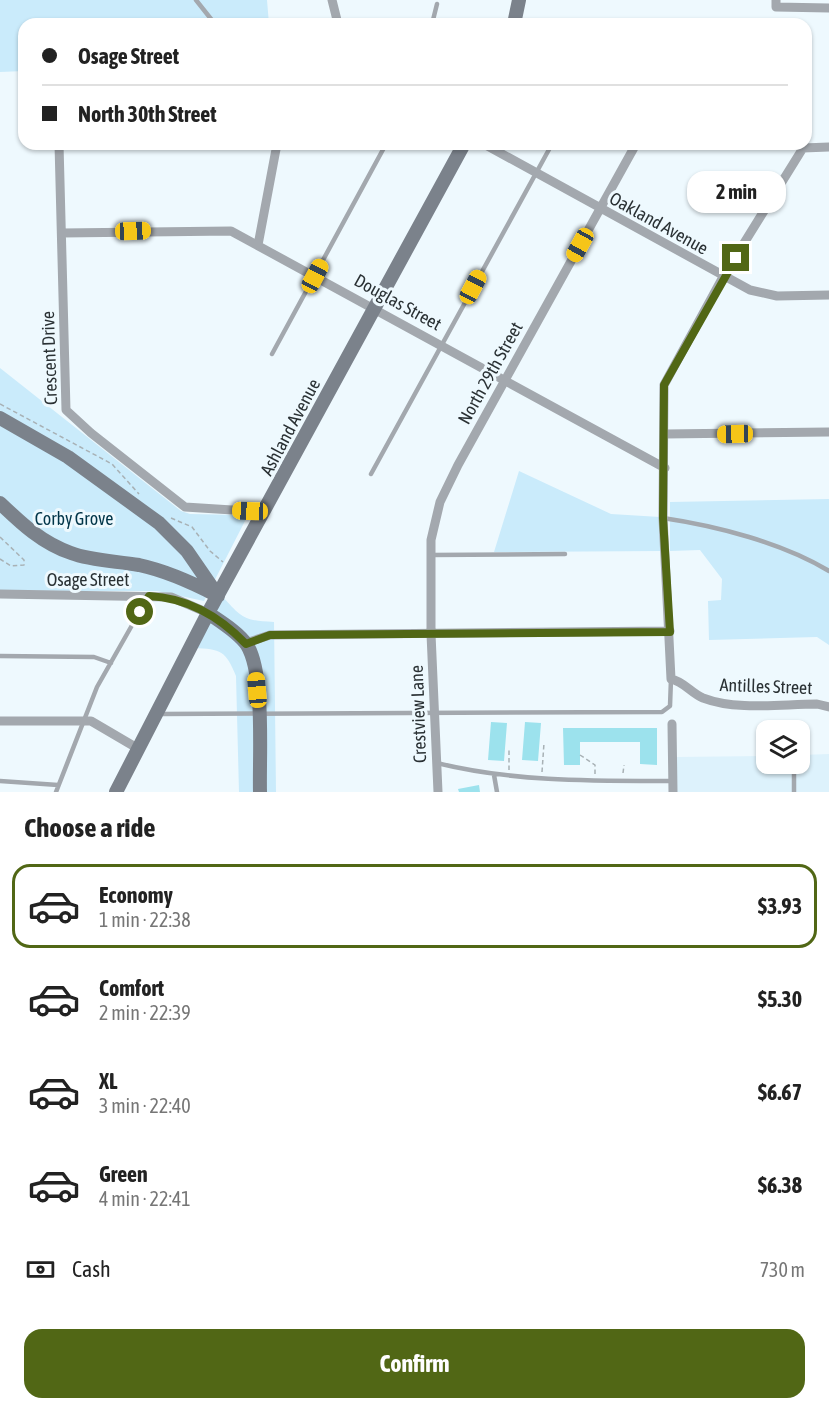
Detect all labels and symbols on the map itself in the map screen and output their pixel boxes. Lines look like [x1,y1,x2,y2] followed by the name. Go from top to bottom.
[686,171,786,213] callout: 2 min
[606,187,712,259] street label: Oakland Avenue
[115,221,151,241] car
[563,225,597,265] car
[722,244,749,271] route end
[299,256,331,296] car
[457,267,489,307] car
[351,269,445,335] street label: Douglas Street
[37,311,61,405] street label: Crescent Drive
[453,318,527,428] street label: North 29th Street
[256,375,324,479] street label: Ashland Avenue
[717,425,753,443] car
[232,501,268,521] car
[35,508,113,529] park label: Corby Grove
[47,569,129,590] street label: Osage Street
[126,598,153,625] route start
[406,665,430,763] street label: Crestview Lane
[246,671,268,709] car
[719,674,813,698] street label: Antilles Street

